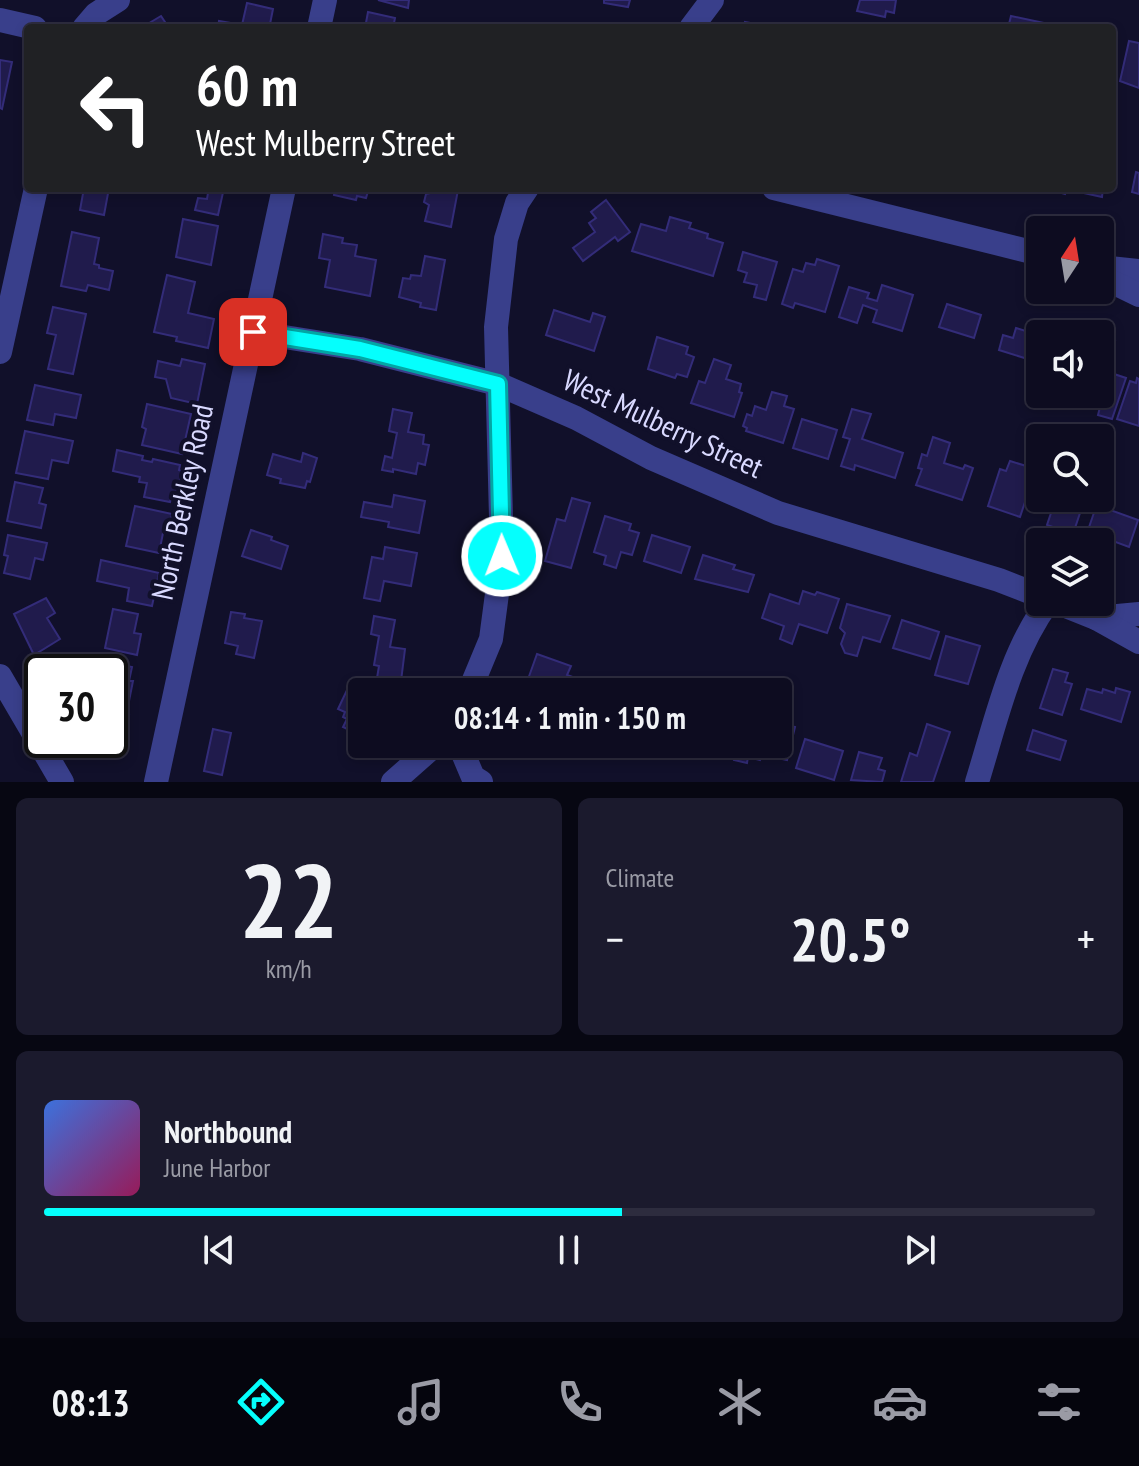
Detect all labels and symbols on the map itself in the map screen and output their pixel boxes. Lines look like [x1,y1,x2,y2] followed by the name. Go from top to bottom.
[1026,216,1114,304] north arrow
[219,298,287,366] pin
[557,359,770,486] street label: West Mulberry Street
[142,400,221,603] street label: North Berkley Road
[460,514,544,598] position arrow
[24,654,128,758] speed limit sign: 30

